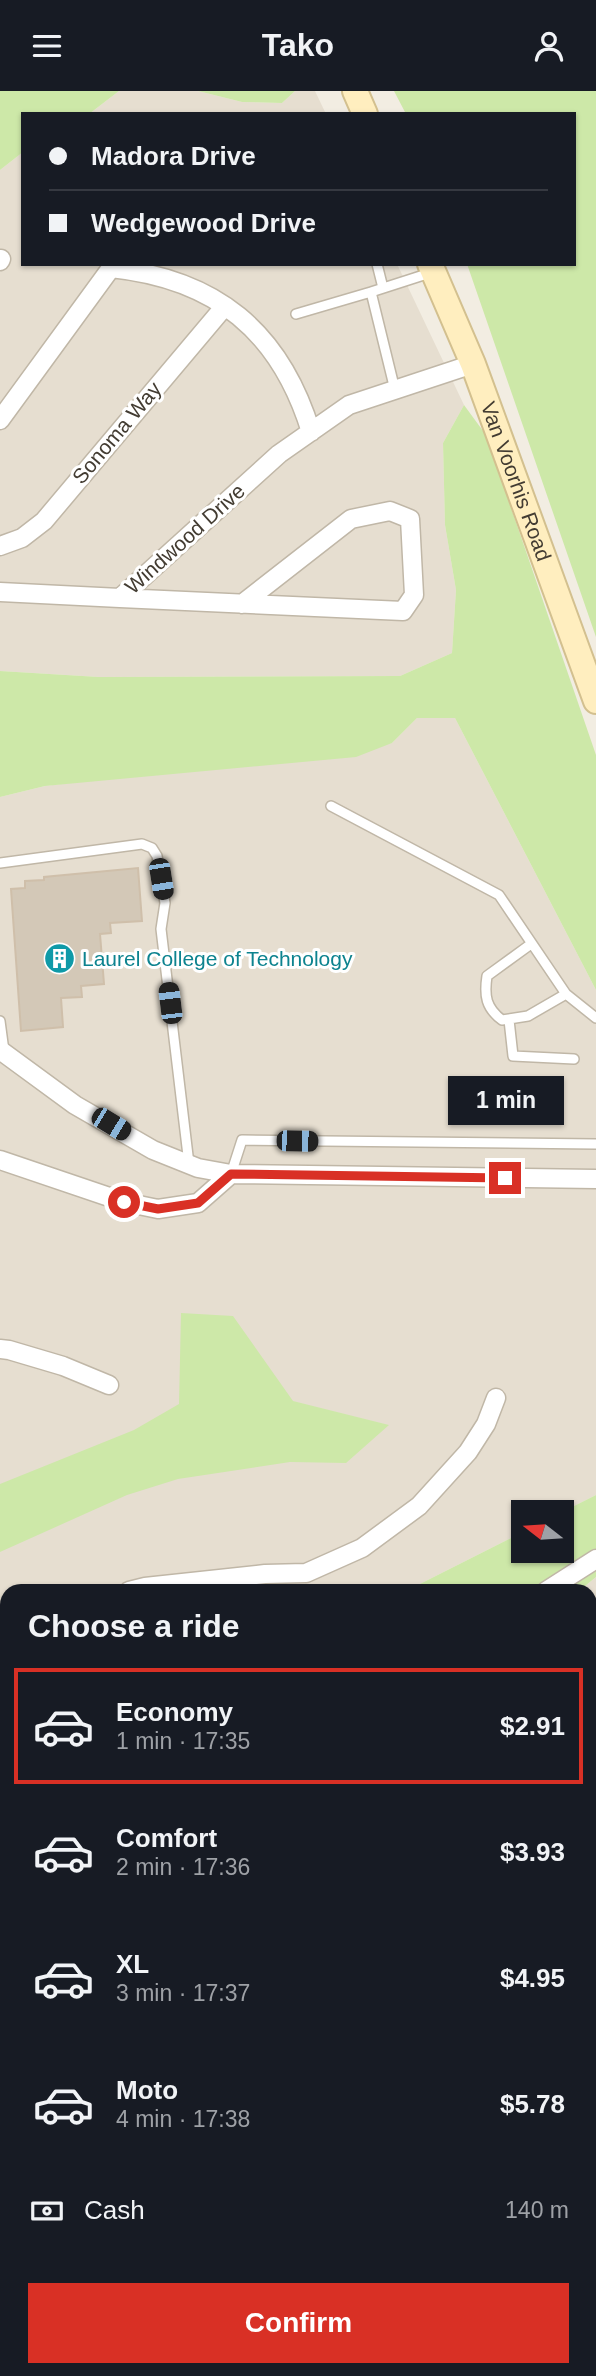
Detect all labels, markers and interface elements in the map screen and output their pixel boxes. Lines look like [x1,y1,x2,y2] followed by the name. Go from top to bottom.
[28,27,66,65] icon: menu
[262,27,334,63] text: Tako
[530,27,568,65] icon: person
[91,141,256,171] text: Madora Drive
[91,208,316,238] text: Wedgewood Drive
[68,377,166,488] street label: Sonoma Way
[477,399,556,564] street label: Van Voorhis Road
[120,479,249,598] street label: Windwood Drive
[148,857,175,901] car
[42,942,76,976] building icon: Laurel College of Technology
[82,947,353,970] place label: Laurel College of Technology
[158,981,183,1025] car
[447,1077,563,1125] callout: 1 min
[476,1087,536,1113] text: 1 min
[88,1104,135,1144] car
[276,1130,319,1152] car
[489,1162,521,1194] route end
[108,1186,140,1218] route start
[511,1500,574,1563] north arrow
[511,1500,574,1563] map controls
[28,1608,240,1644] text: Choose a ride
[32,1695,95,1758] icon: car
[116,1697,233,1727] text: Economy
[500,1711,565,1741] text: $2.91
[116,1728,250,1754] text: 1 min · 17:35
[32,1821,95,1884] icon: car
[116,1823,217,1853] text: Comfort
[500,1837,565,1867] text: $3.93
[116,1854,250,1880] text: 2 min · 17:36
[32,1947,95,2010] icon: car
[116,1949,149,1979] text: XL
[500,1963,565,1993] text: $4.95
[116,1980,250,2006] text: 3 min · 17:37
[32,2073,95,2136] icon: car
[116,2075,178,2105] text: Moto
[500,2089,565,2119] text: $5.78
[116,2106,250,2132] text: 4 min · 17:38
[28,2192,66,2230] icon: cash
[84,2195,145,2225] text: Cash
[505,2197,569,2223] text: 140 m
[28,2283,569,2363] button: Confirm

